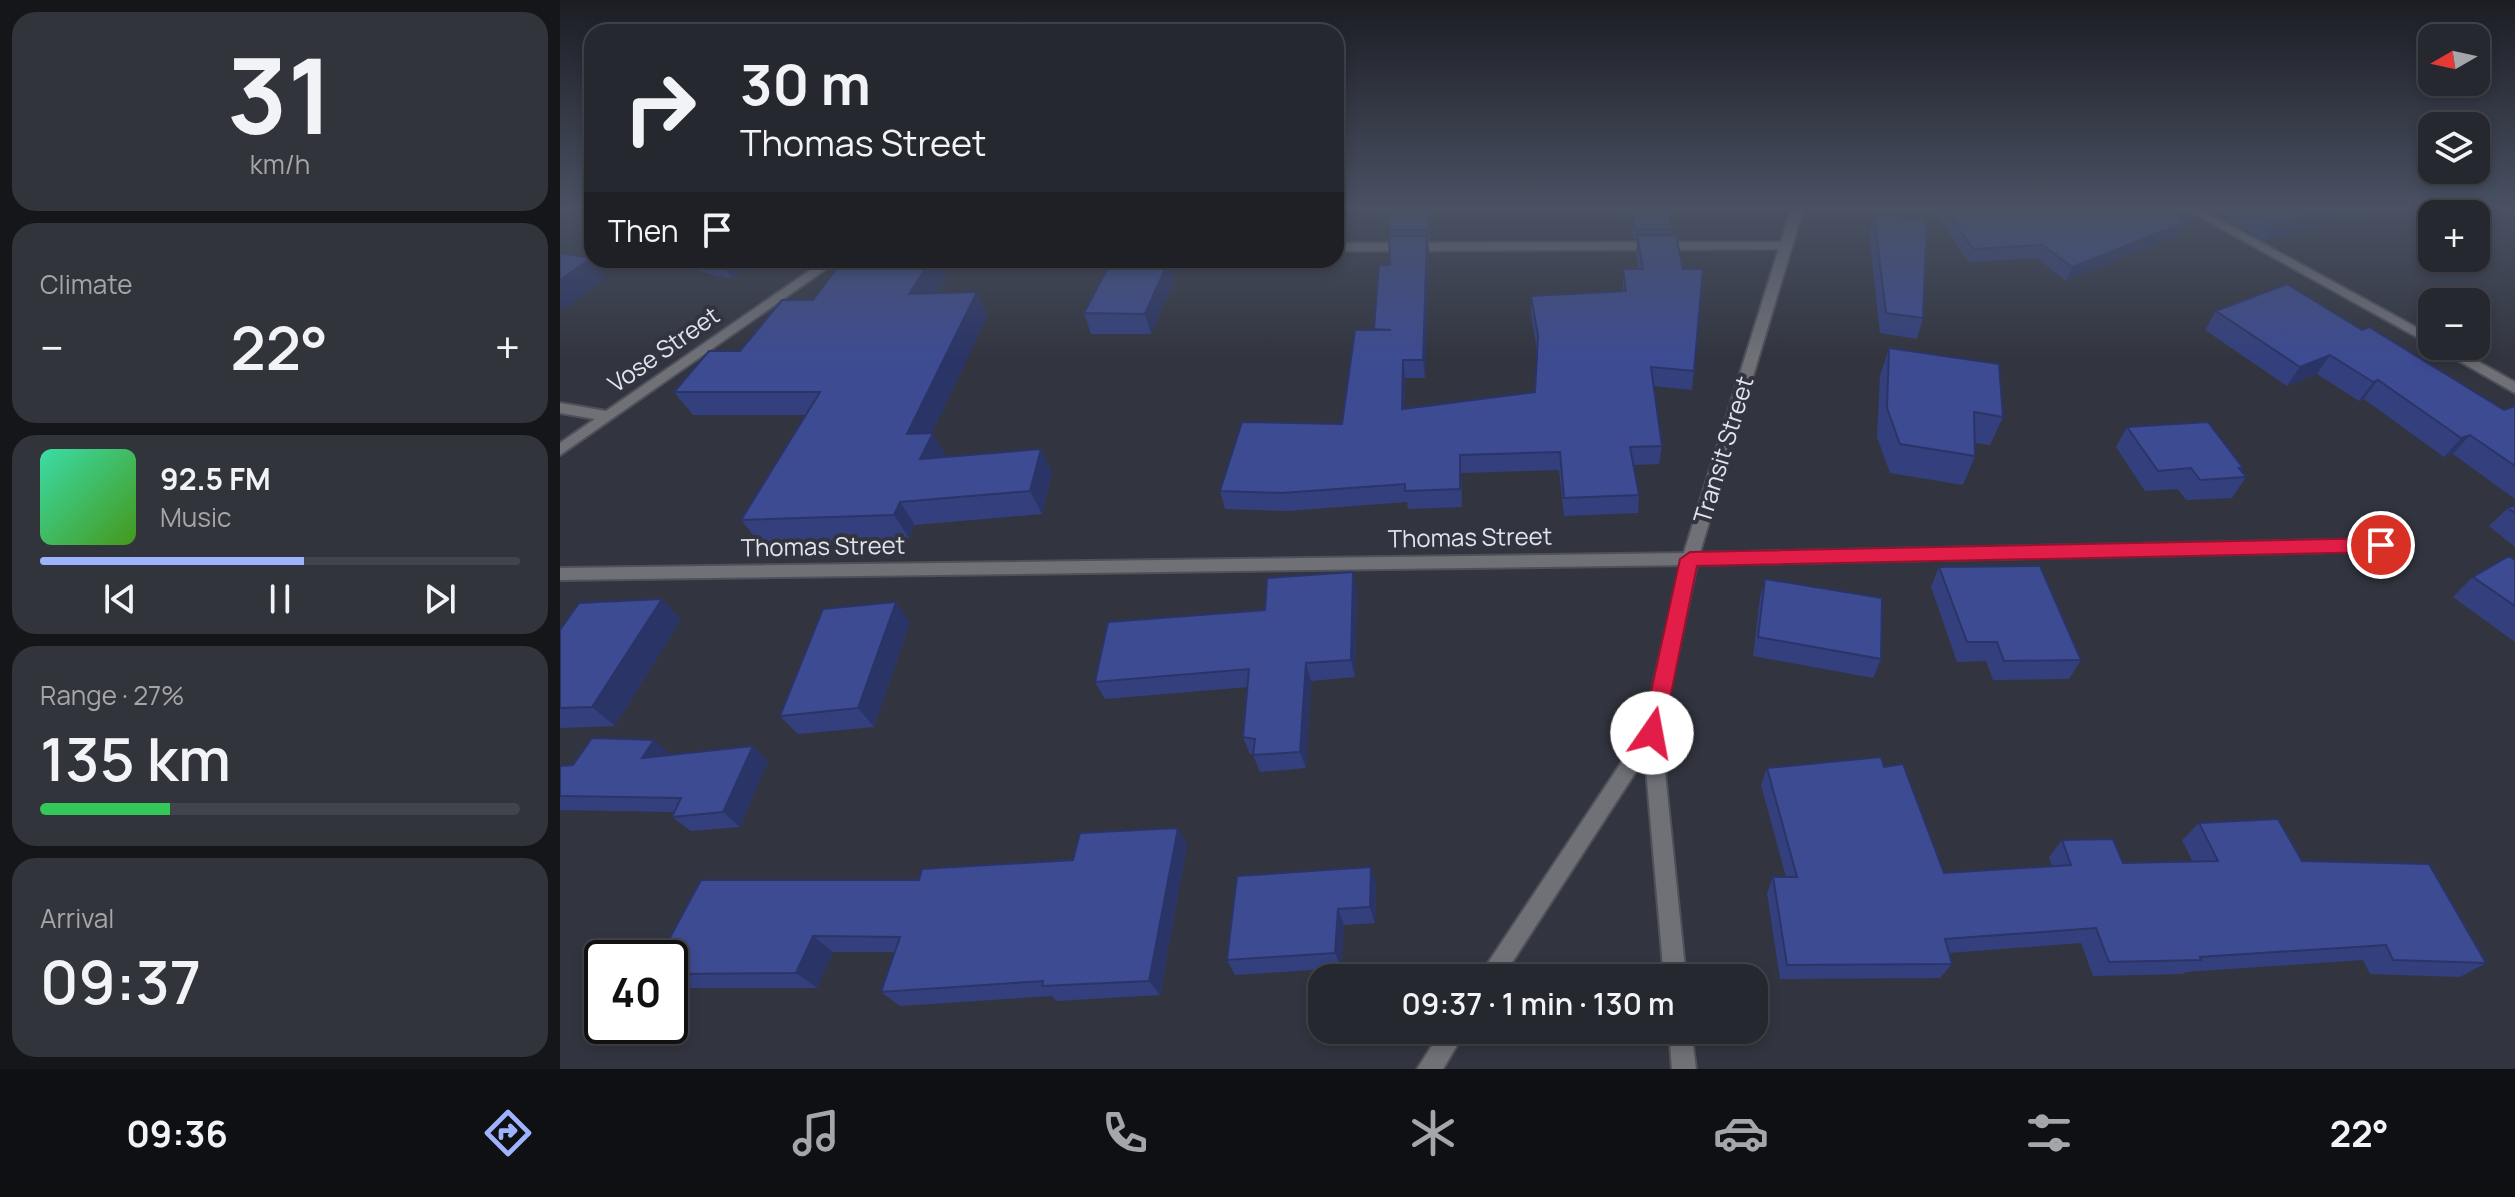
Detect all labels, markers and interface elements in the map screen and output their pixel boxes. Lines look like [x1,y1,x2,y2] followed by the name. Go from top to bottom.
[227,23,333,165] text: 31
[2418,24,2490,96] north arrow
[2418,24,2490,360] map controls
[740,45,871,122] text: 30 m
[608,56,712,160] icon: right
[2418,112,2490,184] button: layers
[740,118,987,167] text: Thomas Street
[250,146,310,182] text: km/h
[2418,200,2490,272] button: +
[695,208,739,252] icon: arrive
[608,210,679,251] text: Then
[40,266,132,302] text: Climate
[2418,288,2490,360] button: −
[601,298,725,399] street label: Vose Street
[230,306,328,388] text: 22°
[40,317,64,377] text: −
[495,317,520,377] text: +
[1685,372,1761,527] street label: Transit Street
[160,458,271,499] text: 92.5 FM
[160,499,231,535] text: Music
[2347,511,2415,579] pin
[1388,519,1552,554] street label: Thomas Street
[2359,523,2403,567] icon: arrive
[741,528,905,563] street label: Thomas Street
[98,577,142,621] icon: previous
[258,577,302,621] icon: pause
[418,577,462,621] icon: next
[40,677,184,713] text: Range · 27%
[1610,691,1694,775] position arrow
[40,717,231,799] text: 135 km
[40,900,114,936] text: Arrival
[40,940,201,1022] text: 09:37
[584,940,688,1044] speed limit sign: 40
[1402,983,1674,1024] text: 09:37 · 1 min · 130 m
[480,1105,536,1161] icon: directions
[788,1105,844,1161] icon: music
[1097,1105,1153,1161] icon: phone
[1405,1105,1461,1161] icon: climate
[1713,1105,1769,1161] icon: car
[2021,1105,2077,1161] icon: filters
[126,1109,228,1158] text: 09:36
[2330,1109,2389,1158] text: 22°

